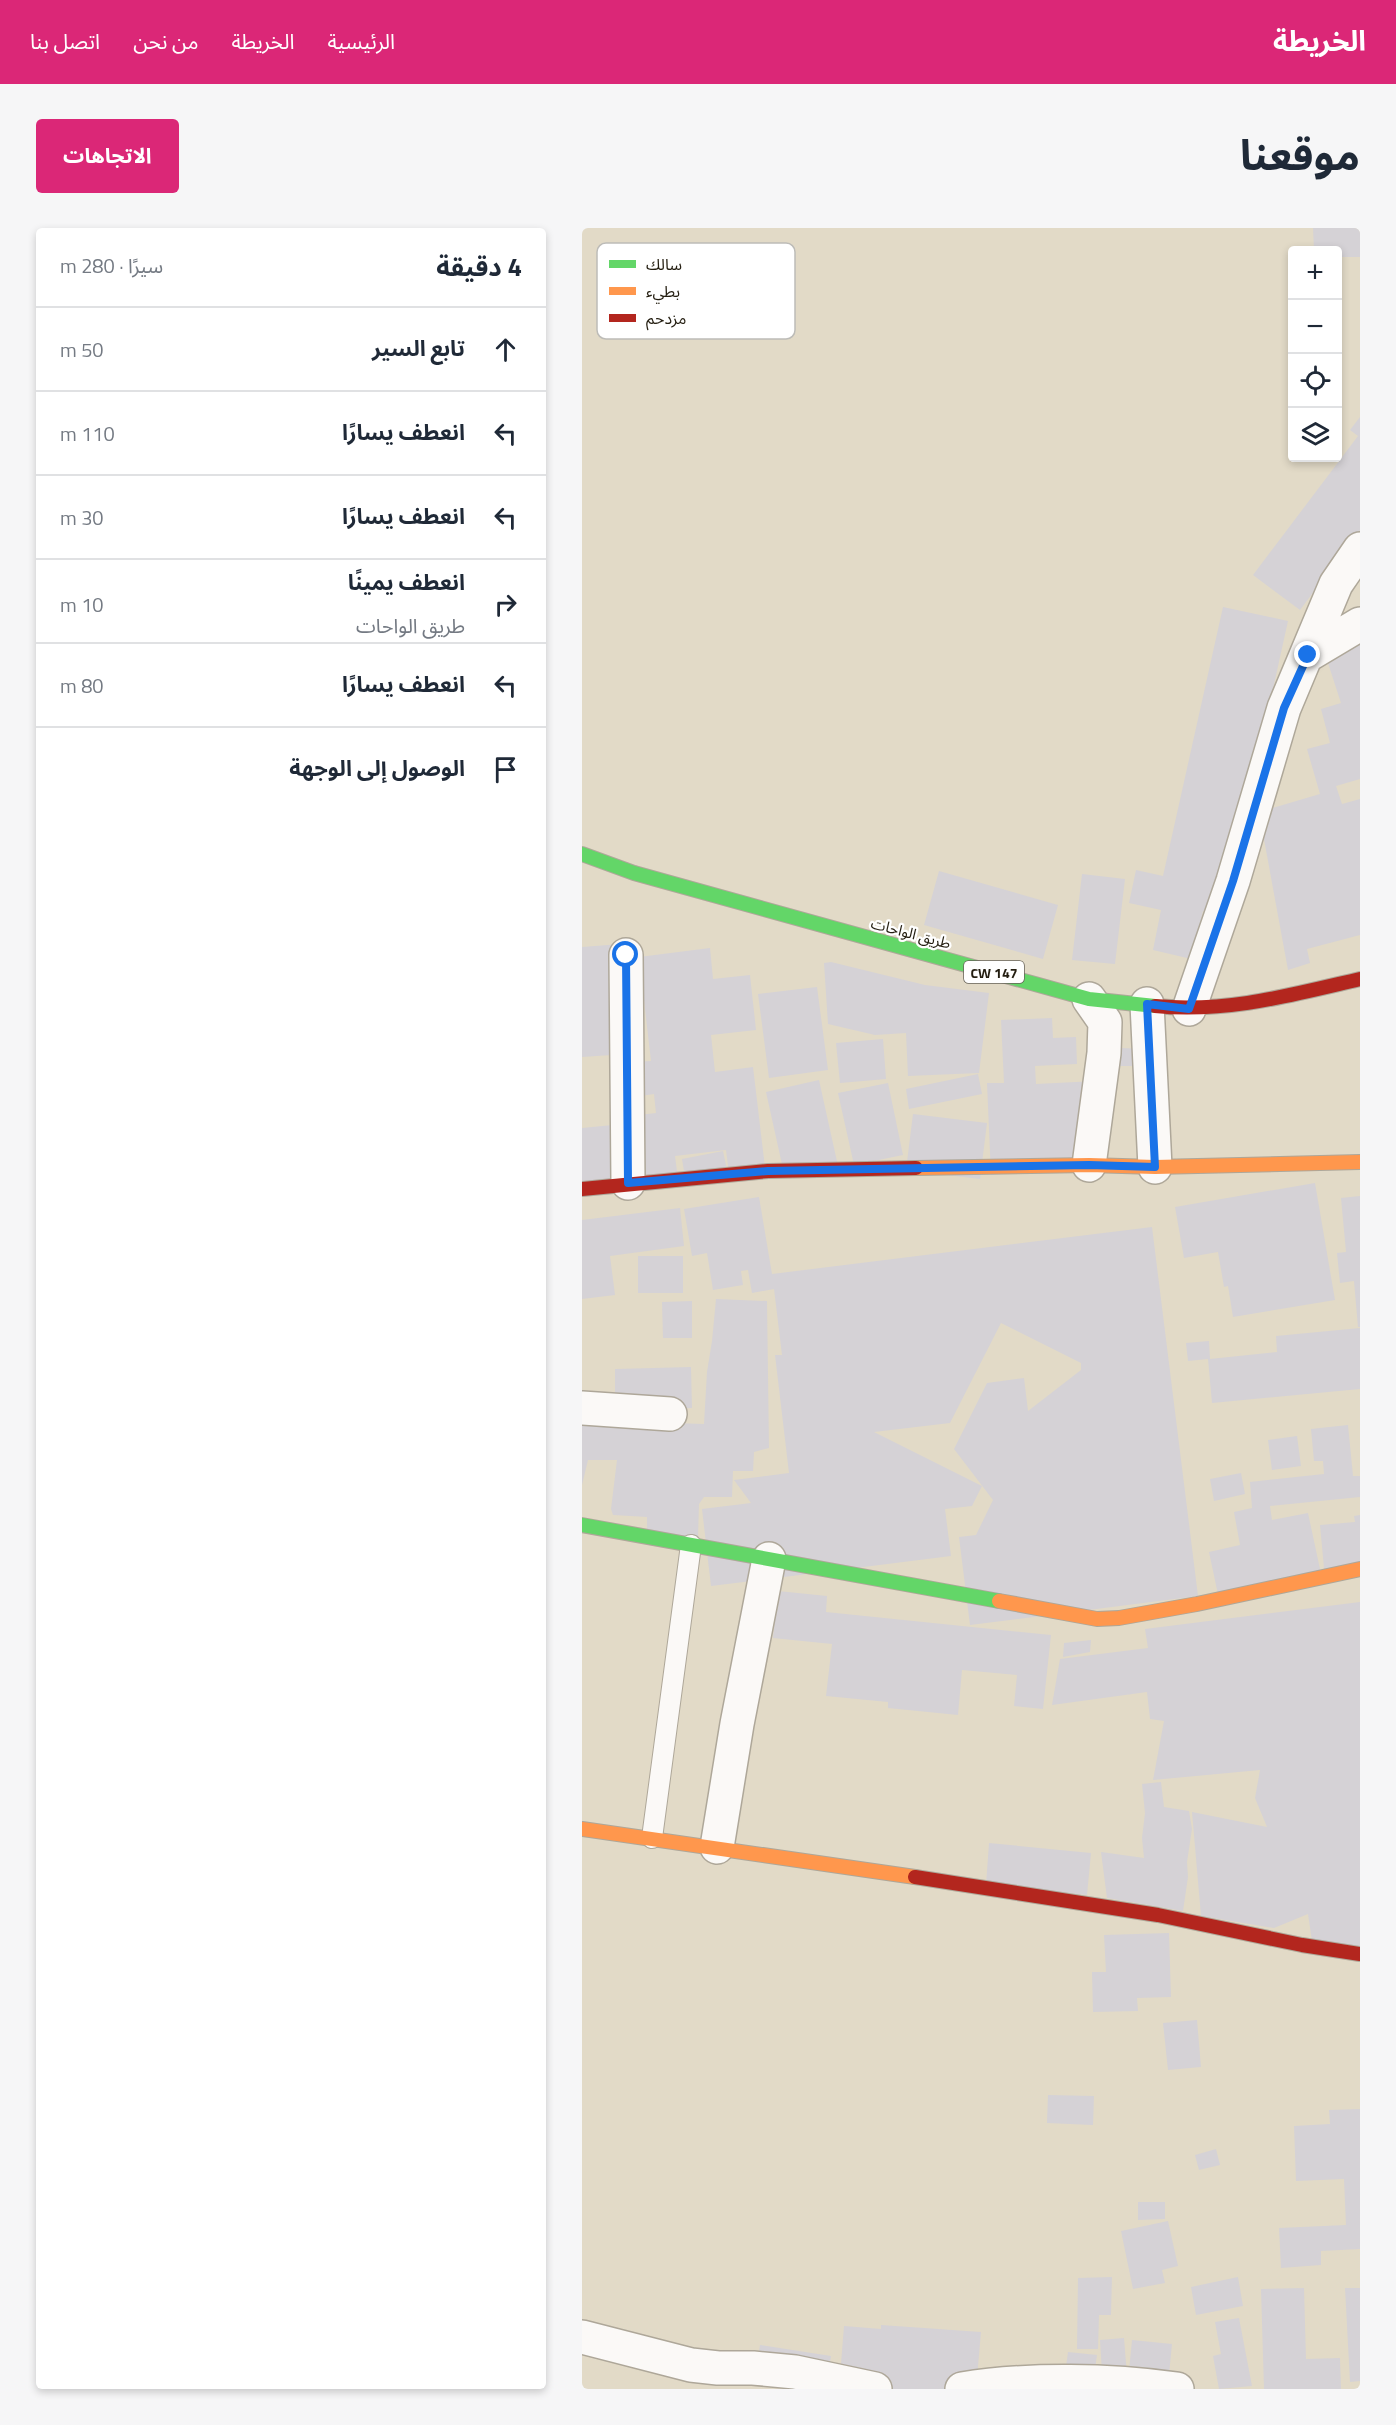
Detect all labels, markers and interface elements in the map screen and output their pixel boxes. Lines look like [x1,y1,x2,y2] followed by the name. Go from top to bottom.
[1273,19,1366,62] text: الخريطة
[30,25,100,57] text: اتصل بنا
[133,25,198,57] text: من نحن
[231,25,294,57] text: الخريطة
[327,25,395,57] text: الرئيسية
[36,119,179,193] button: الاتجاهات
[1240,122,1360,186] text: موقعنا
[597,243,795,339] legend
[1288,246,1342,462] map controls
[1288,246,1342,300] button: +
[436,247,522,286] text: 4 دقيقة
[60,250,163,281] text: سيرًا · 280 m
[646,252,682,276] text: سالك
[646,279,680,304] text: بطيء
[1288,300,1342,354] button: −
[646,306,686,331] text: مزدحم
[372,331,465,365] text: تابع السير
[489,333,522,366] icon: ahead
[60,334,104,365] text: 50 m
[1288,354,1342,408] button: locate
[1288,408,1342,462] button: layers
[342,415,465,449] text: انعطف يسارًا
[489,417,522,450] icon: left
[60,418,115,449] text: 110 m
[342,499,465,533] text: انعطف يسارًا
[489,501,522,534] icon: left
[60,502,104,533] text: 30 m
[348,565,465,599] text: انعطف يمينًا
[489,588,522,621] icon: right
[60,589,104,620] text: 10 m
[356,610,465,641] text: طريق الواحات
[1294,641,1320,667] route end
[342,667,465,701] text: انعطف يسارًا
[489,669,522,702] icon: left
[60,670,104,701] text: 80 m
[289,751,465,785] text: الوصول إلى الوجهة
[489,753,522,786] icon: arrive
[869,911,953,955] street label: طريق الواحات
[612,941,638,967] route start
[964,961,1024,983] road number: CW 147

